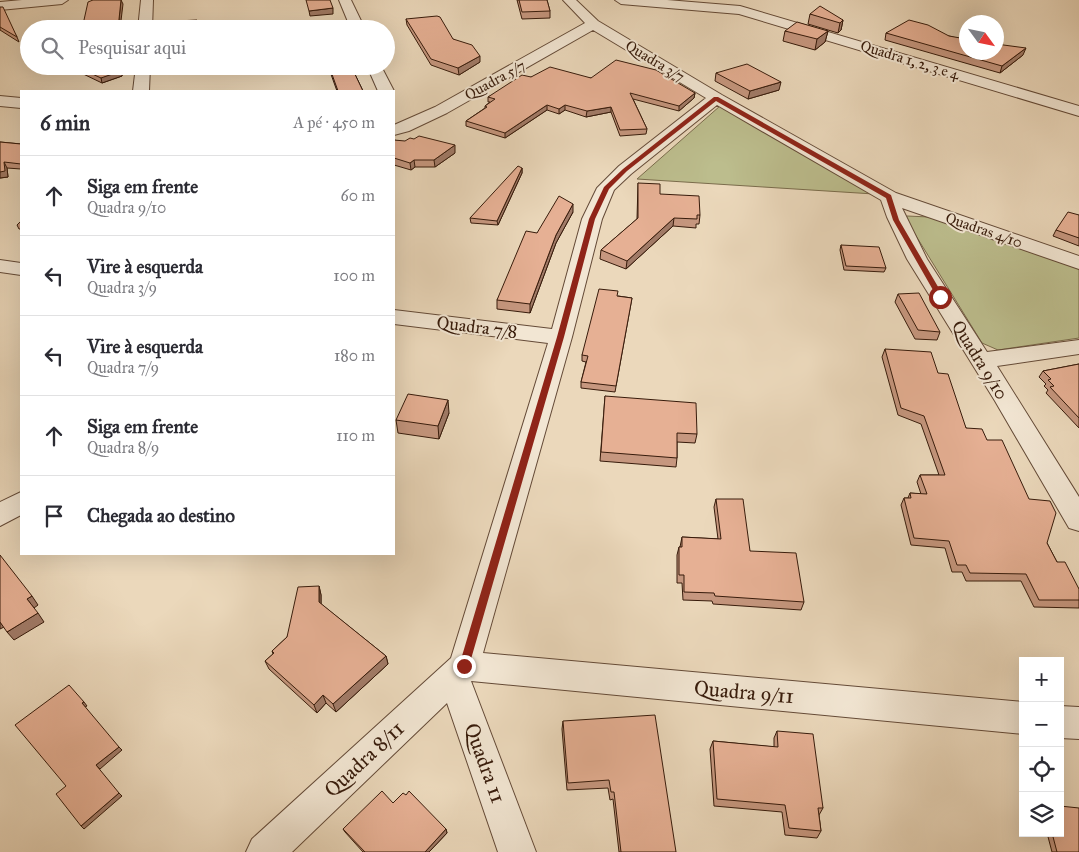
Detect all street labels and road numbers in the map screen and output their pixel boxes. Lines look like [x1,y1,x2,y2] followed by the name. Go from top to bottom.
[622,36,688,86] street label: Quadra 3/7
[858,36,962,84] street label: Quadra 1, 2, 3 e 4
[462,56,528,104] street label: Quadra 5/7
[943,208,1025,252] street label: Quadras 4/10
[435,311,519,343] street label: Quadra 7/8
[947,316,1013,404] street label: Quadra 9/10
[693,675,795,709] street label: Quadra 9/11
[319,715,409,803] street label: Quadra 8/11
[459,719,511,807] street label: Quadra 11

